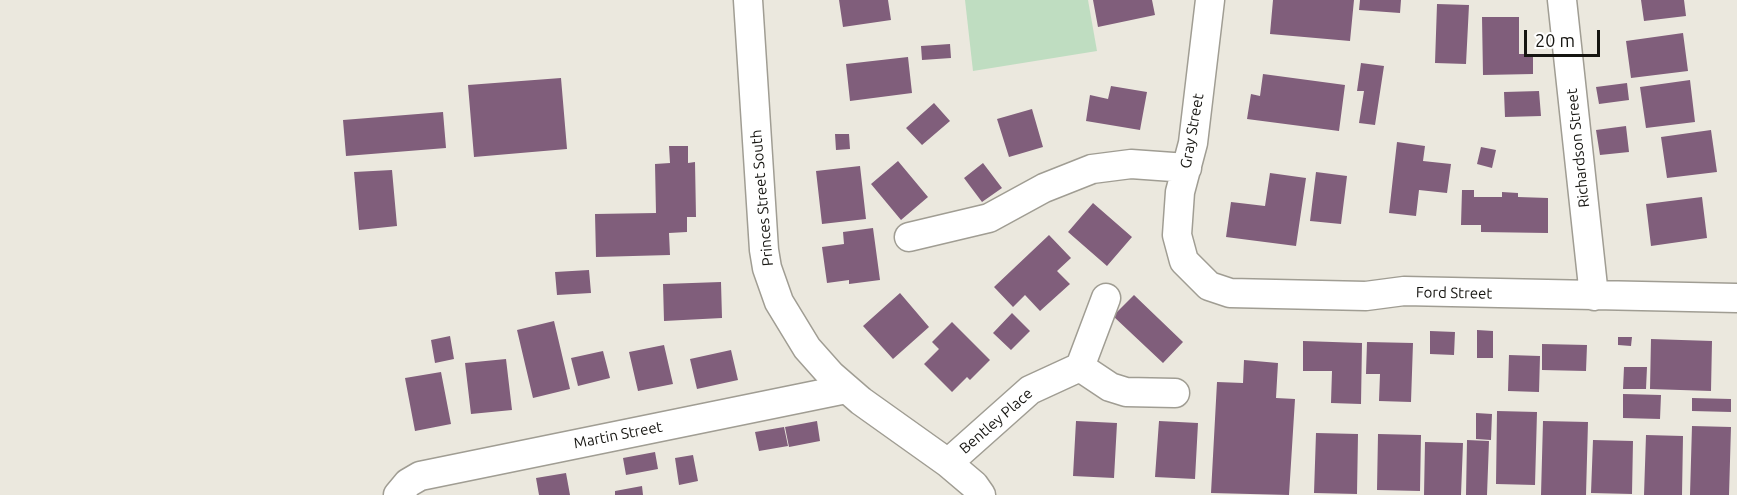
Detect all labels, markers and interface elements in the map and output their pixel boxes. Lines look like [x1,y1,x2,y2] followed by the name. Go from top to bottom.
[1527,18,1604,56] scale bar
[1535,30,1575,50] text: 20 m
[1563,87,1593,209] street label: Richardson Street
[1177,92,1207,170] street label: Gray Street
[747,129,777,267] street label: Princes Street South
[1416,283,1492,303] street label: Ford Street
[956,384,1036,458] street label: Bentley Place
[572,418,664,452] street label: Martin Street

